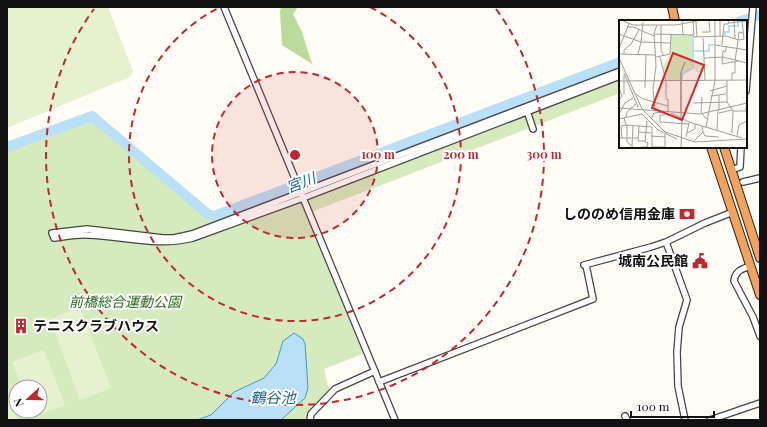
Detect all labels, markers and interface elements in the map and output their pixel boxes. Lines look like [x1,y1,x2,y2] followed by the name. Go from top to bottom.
[619,20,747,148] inset map
[361,146,395,162] text: 100 m
[443,146,479,162] text: 200 m
[527,146,562,162] text: 300 m
[288,148,302,162] centre of rings
[283,167,320,197] water label: 宮川
[563,204,675,223] place label: しののめ信用金庫
[678,205,696,223] bank icon: しののめ信用金庫
[618,251,688,270] place label: 城南公民館
[691,252,709,270] public building icon: 城南公民館
[69,292,183,311] park label: 前橋総合運動公園
[33,316,159,335] place label: テニスクラブハウス
[12,317,30,335] building icon: テニスクラブハウス
[8,379,48,419] north arrow
[250,387,297,407] water label: 鶴谷池
[631,393,714,419] scale bar
[10,396,27,409] text: N
[637,398,670,414] text: 100 m

